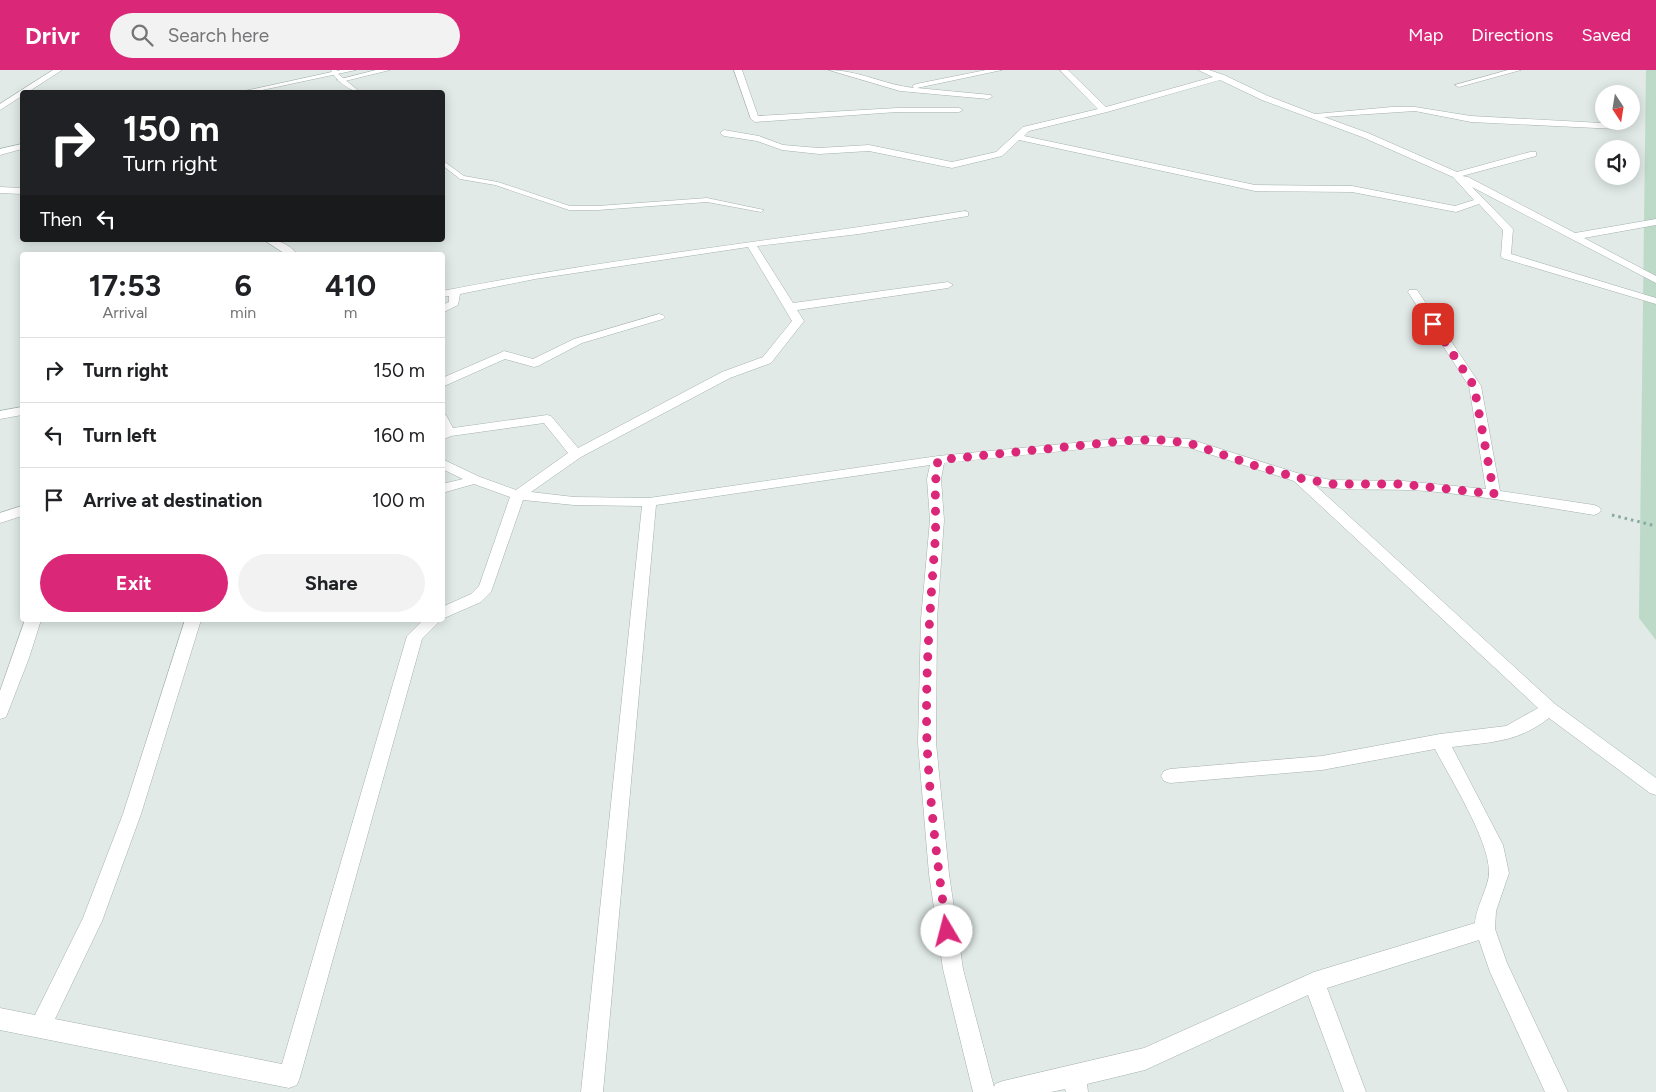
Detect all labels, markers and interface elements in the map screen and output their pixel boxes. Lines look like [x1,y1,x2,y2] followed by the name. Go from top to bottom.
[110,13,460,58] search box
[25,21,80,50] text: Drivr
[128,21,156,49] icon: search
[168,24,269,47] text: Search here
[1408,24,1443,46] text: Map
[1471,24,1553,46] text: Directions
[1581,24,1631,46] text: Saved
[1595,85,1640,130] north arrow
[1595,85,1640,185] map controls
[123,108,220,150] text: 150 m
[40,110,105,175] icon: right
[1595,140,1640,185] button: sound
[123,150,218,177] text: Turn right
[92,205,120,233] icon: left
[40,208,82,231] text: Then
[89,267,161,304] text: 17:53
[234,267,252,304] text: 6
[325,267,376,304] text: 410
[102,303,148,322] text: Arrival
[230,303,256,322] text: min
[344,303,357,322] text: m
[1412,303,1454,345] pin
[1419,310,1447,338] icon: arrive
[40,356,68,384] icon: right
[83,359,169,382] text: Turn right
[373,359,425,382] text: 150 m
[40,421,68,449] icon: left
[83,424,157,447] text: Turn left
[373,424,425,447] text: 160 m
[40,486,68,514] icon: arrive
[83,489,262,512] text: Arrive at destination
[372,489,425,512] text: 100 m
[40,554,228,612] button: Exit
[238,554,425,612] button: Share
[920,904,972,956] position arrow

